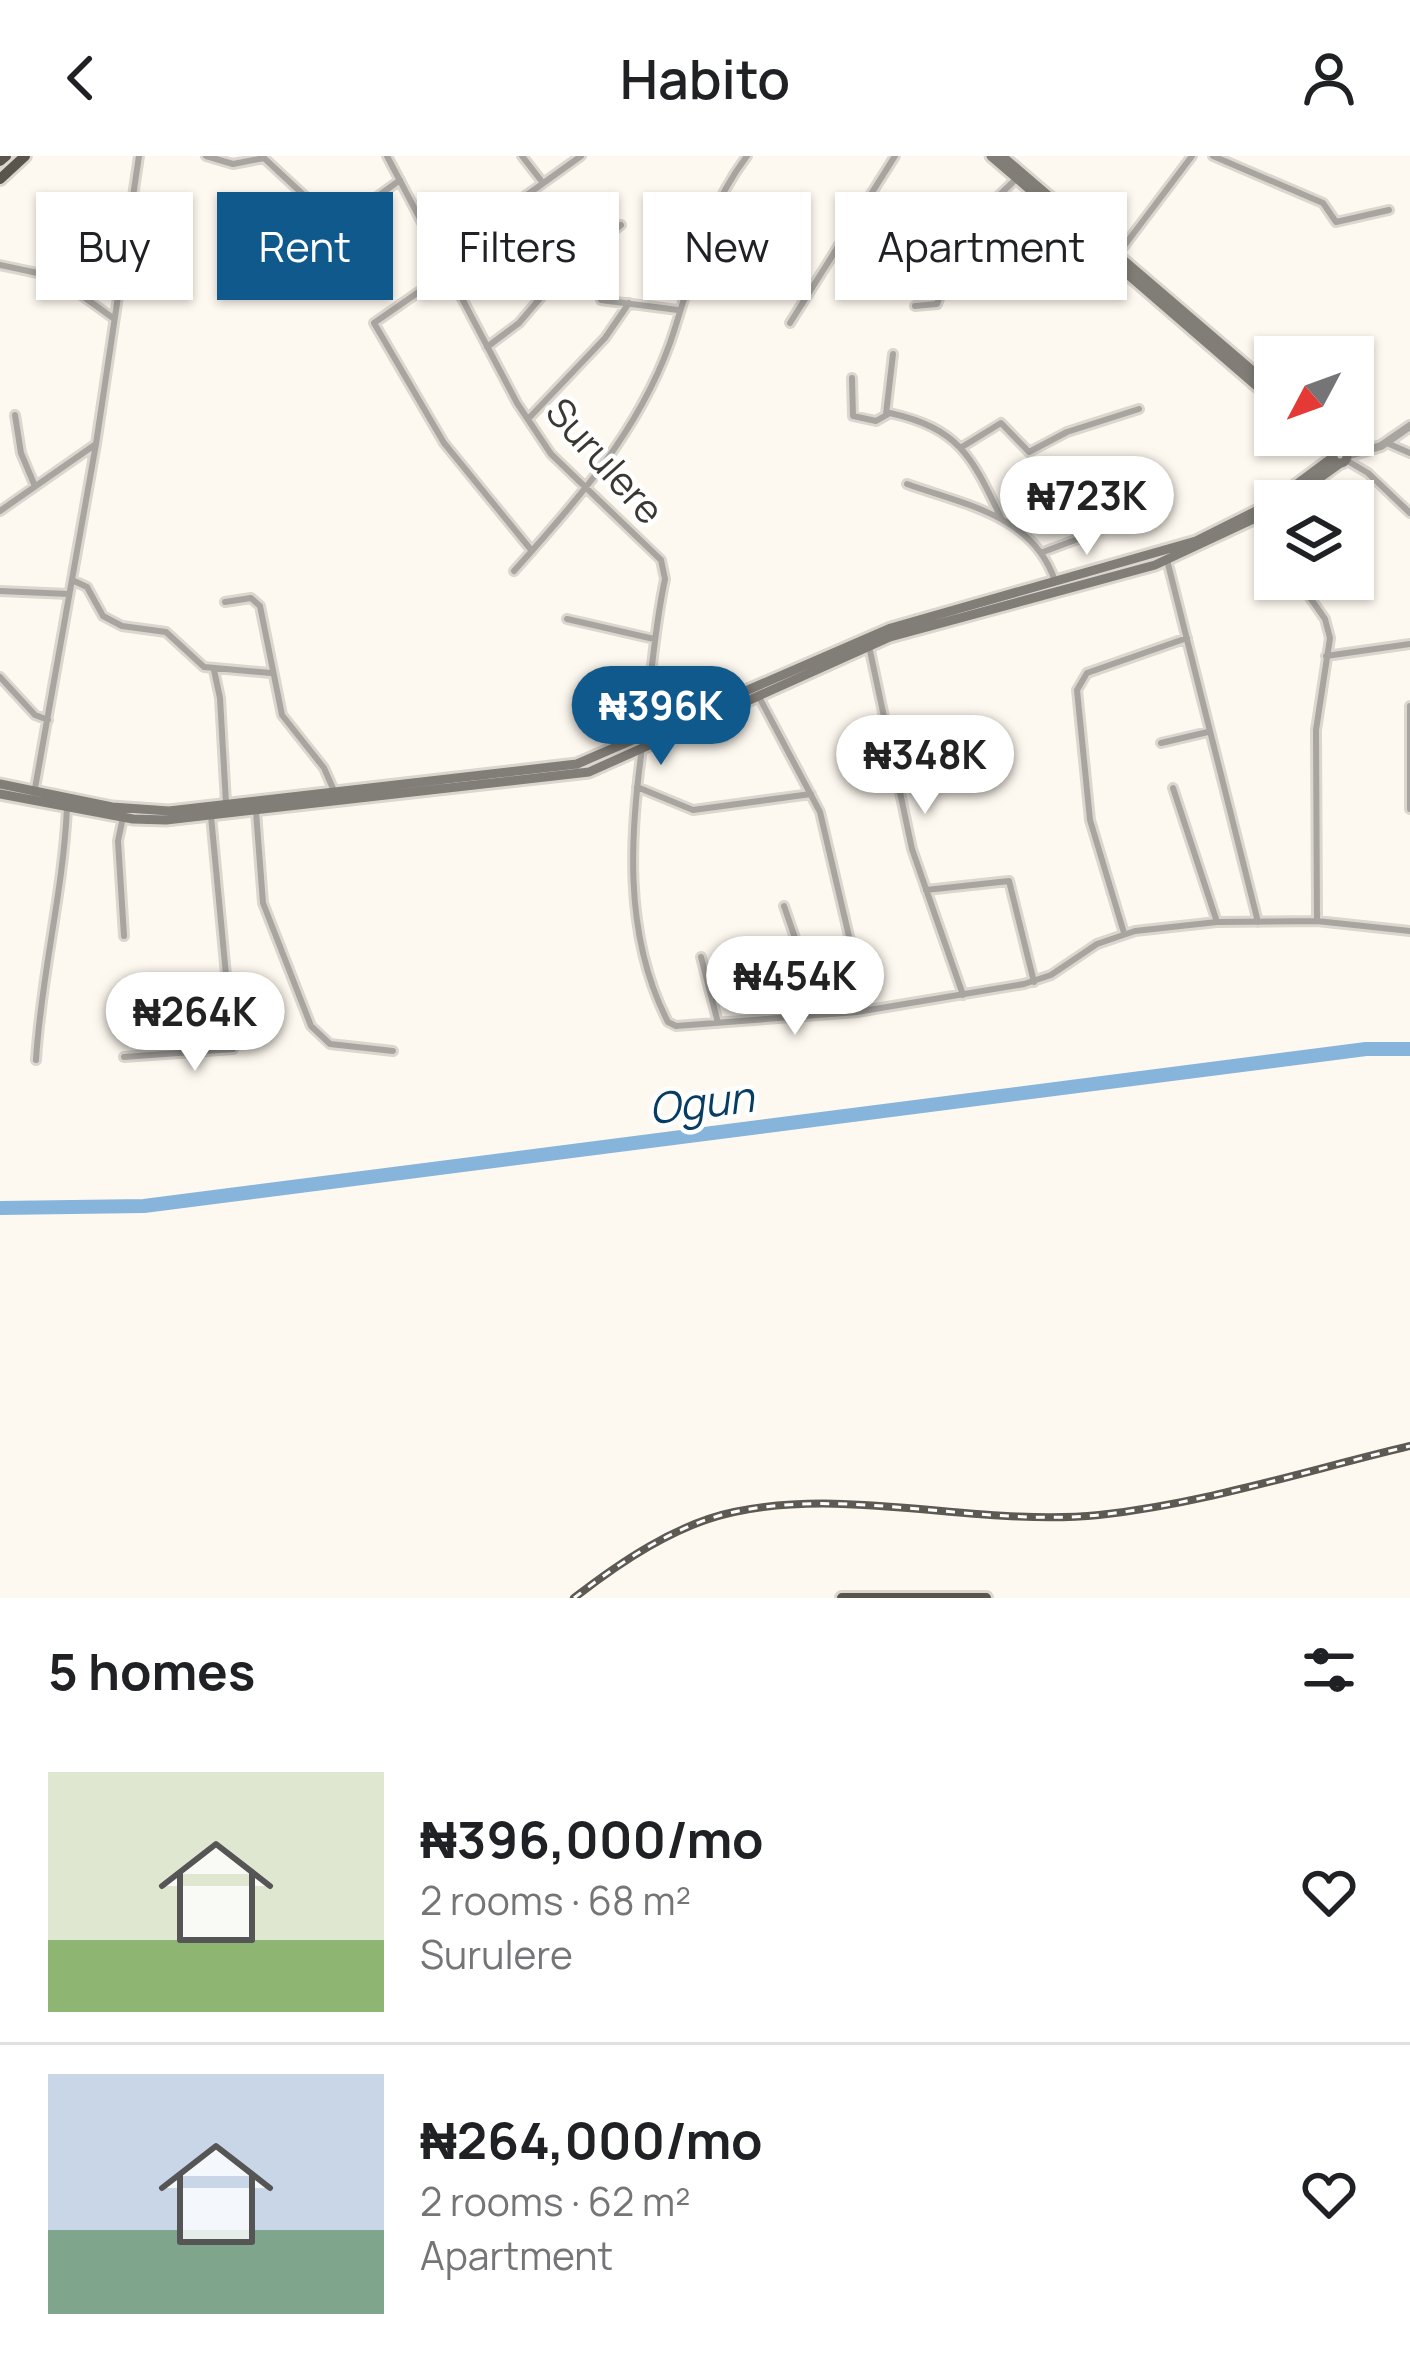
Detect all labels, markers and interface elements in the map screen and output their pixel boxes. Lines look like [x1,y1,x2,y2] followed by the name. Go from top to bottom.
[620,41,790,115] text: Habito
[48,45,114,111] icon: back
[1296,45,1362,111] icon: person
[36,192,193,300] chip: Buy
[217,192,393,300] chip: Rent
[417,192,619,300] chip: Filters
[643,192,811,300] chip: New
[835,192,1127,300] chip: Apartment
[1254,336,1374,456] north arrow
[1254,336,1374,600] map controls
[535,385,677,535] street label: Surulere
[1003,456,1171,558] pin: ₦723K
[1027,468,1147,522] text: ₦723K
[1254,480,1374,600] button: layers
[577,666,745,768] pin: ₦396K
[599,678,723,732] text: ₦396K
[841,715,1009,817] pin: ₦348K
[863,727,987,781] text: ₦348K
[711,936,879,1038] pin: ₦454K
[733,948,857,1002] text: ₦454K
[111,972,279,1074] pin: ₦264K
[133,984,257,1038] text: ₦264K
[645,1067,759,1137] water label: Ogun
[48,1636,255,1705] text: 5 homes
[1296,1637,1362,1703] icon: filters
[420,1804,764,1873] text: ₦396,000/mo
[144,1820,288,1964] icon: home
[1296,1859,1362,1925] icon: heart
[420,1873,691,1927] text: 2 rooms · 68 m²
[420,1927,573,1981] text: Surulere
[420,2105,763,2174] text: ₦264,000/mo
[144,2122,288,2266] icon: home
[1296,2161,1362,2227] icon: heart
[420,2174,691,2228] text: 2 rooms · 62 m²
[420,2228,613,2282] text: Apartment

